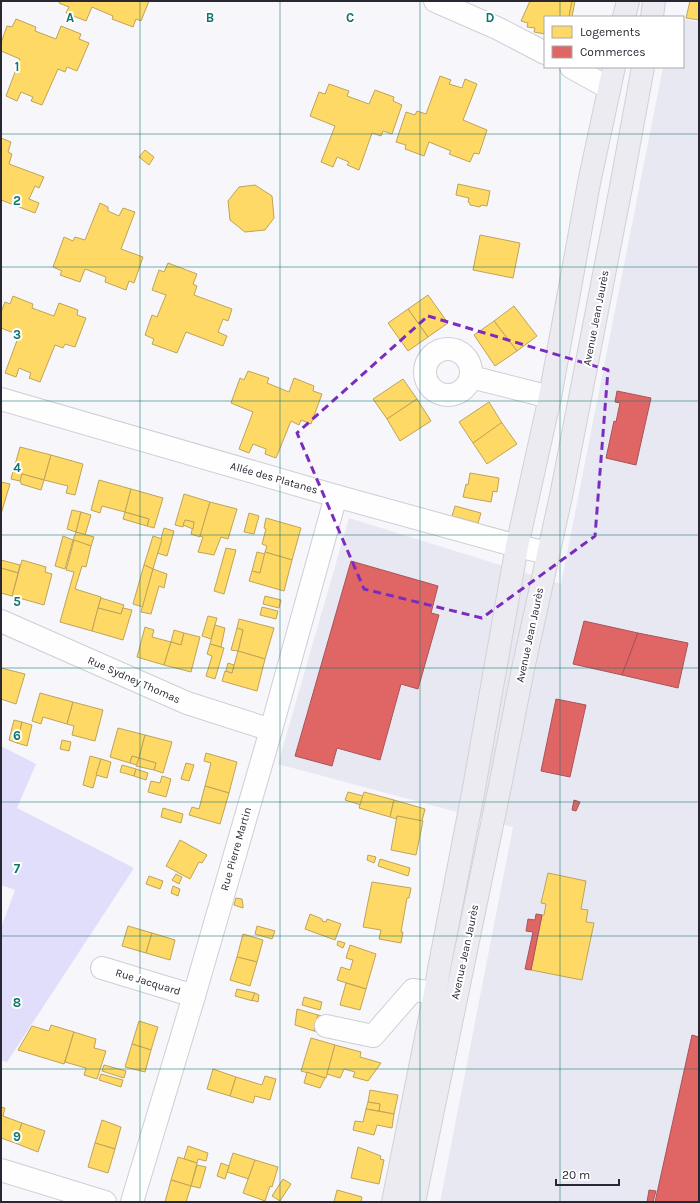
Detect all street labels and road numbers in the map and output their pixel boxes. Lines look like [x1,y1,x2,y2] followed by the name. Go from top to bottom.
[580,269,612,367] street label: Avenue Jean Jaurès
[229,459,319,497] street label: Allée des Platanes
[514,586,546,684] street label: Avenue Jean Jaurès
[86,654,183,706] street label: Rue Sydney Thomas
[218,806,254,892] street label: Rue Pierre Martin
[449,903,481,1001] street label: Avenue Jean Jaurès
[114,966,182,998] street label: Rue Jacquard

